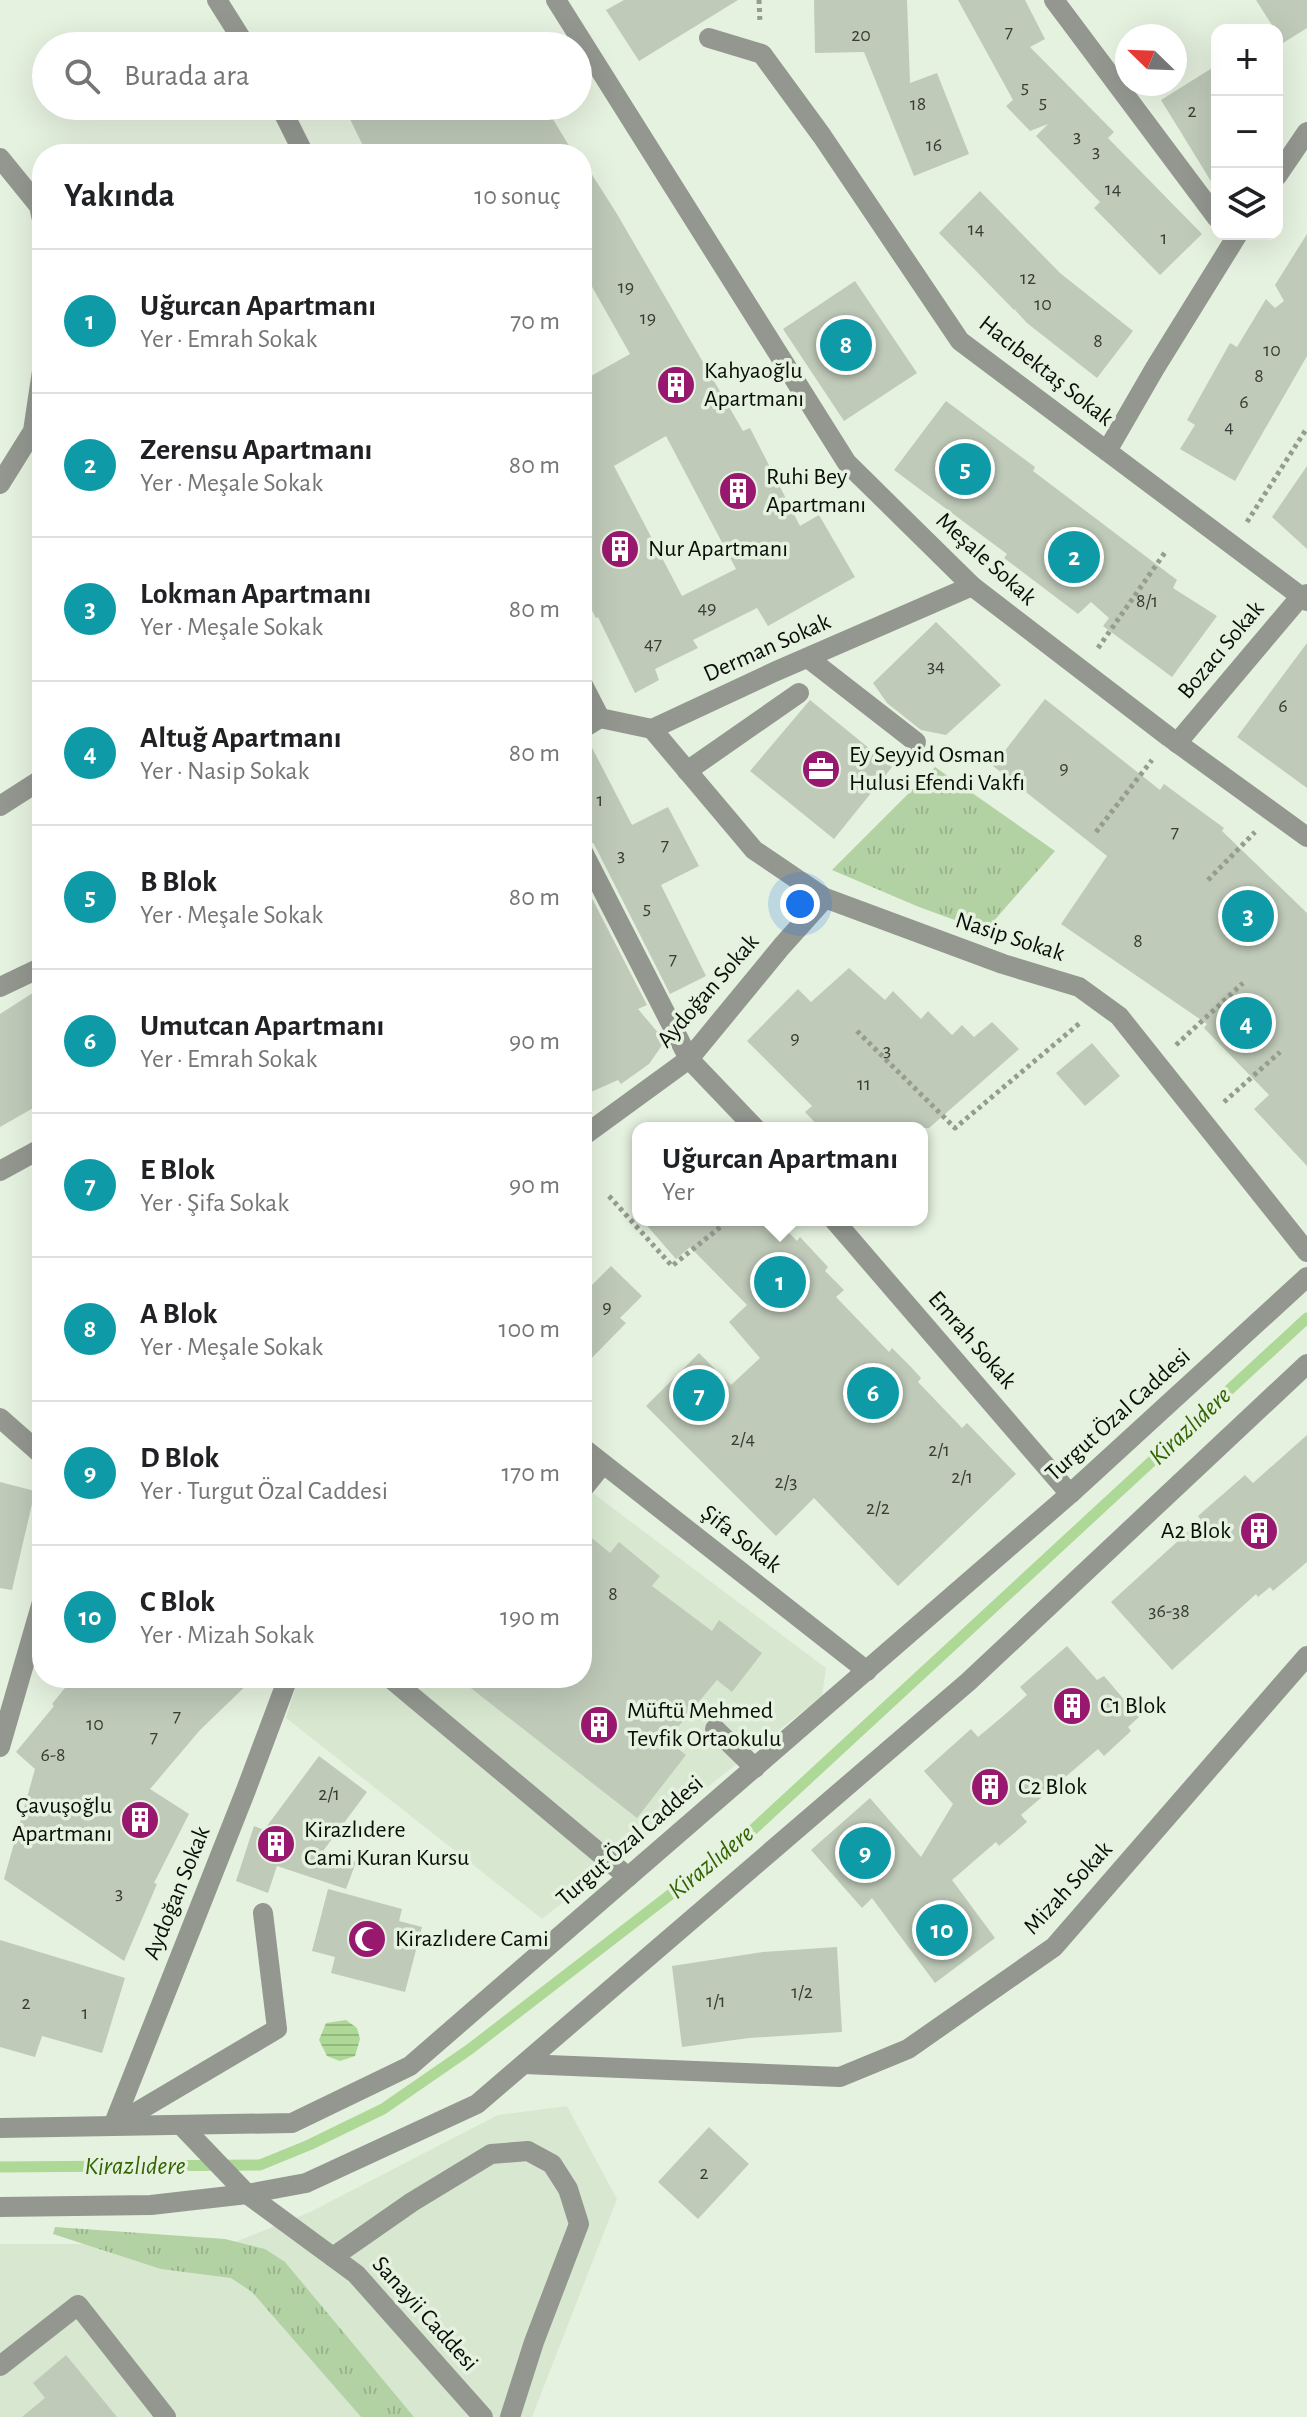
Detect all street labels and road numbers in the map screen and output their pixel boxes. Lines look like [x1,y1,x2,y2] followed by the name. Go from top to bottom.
[974,311,1118,431] street label: Hacıbektaş Sokak
[931,508,1041,610] street label: Meşale Sokak
[1174,597,1269,703] street label: Bozacı Sokak
[700,609,834,687] street label: Derman Sokak
[953,908,1067,966] street label: Nasip Sokak
[653,930,763,1052] street label: Aydoğan Sokak
[923,1287,1021,1393] street label: Emrah Sokak
[1040,1343,1195,1486] street label: Turgut Özal Caddesi
[696,1501,786,1578] street label: Şifa Sokak
[551,1770,708,1911] street label: Turgut Özal Caddesi
[139,1823,215,1963] street label: Aydoğan Sokak
[1019,1837,1117,1939] street label: Mizah Sokak
[368,2252,482,2376] street label: Sanayii Caddesi

